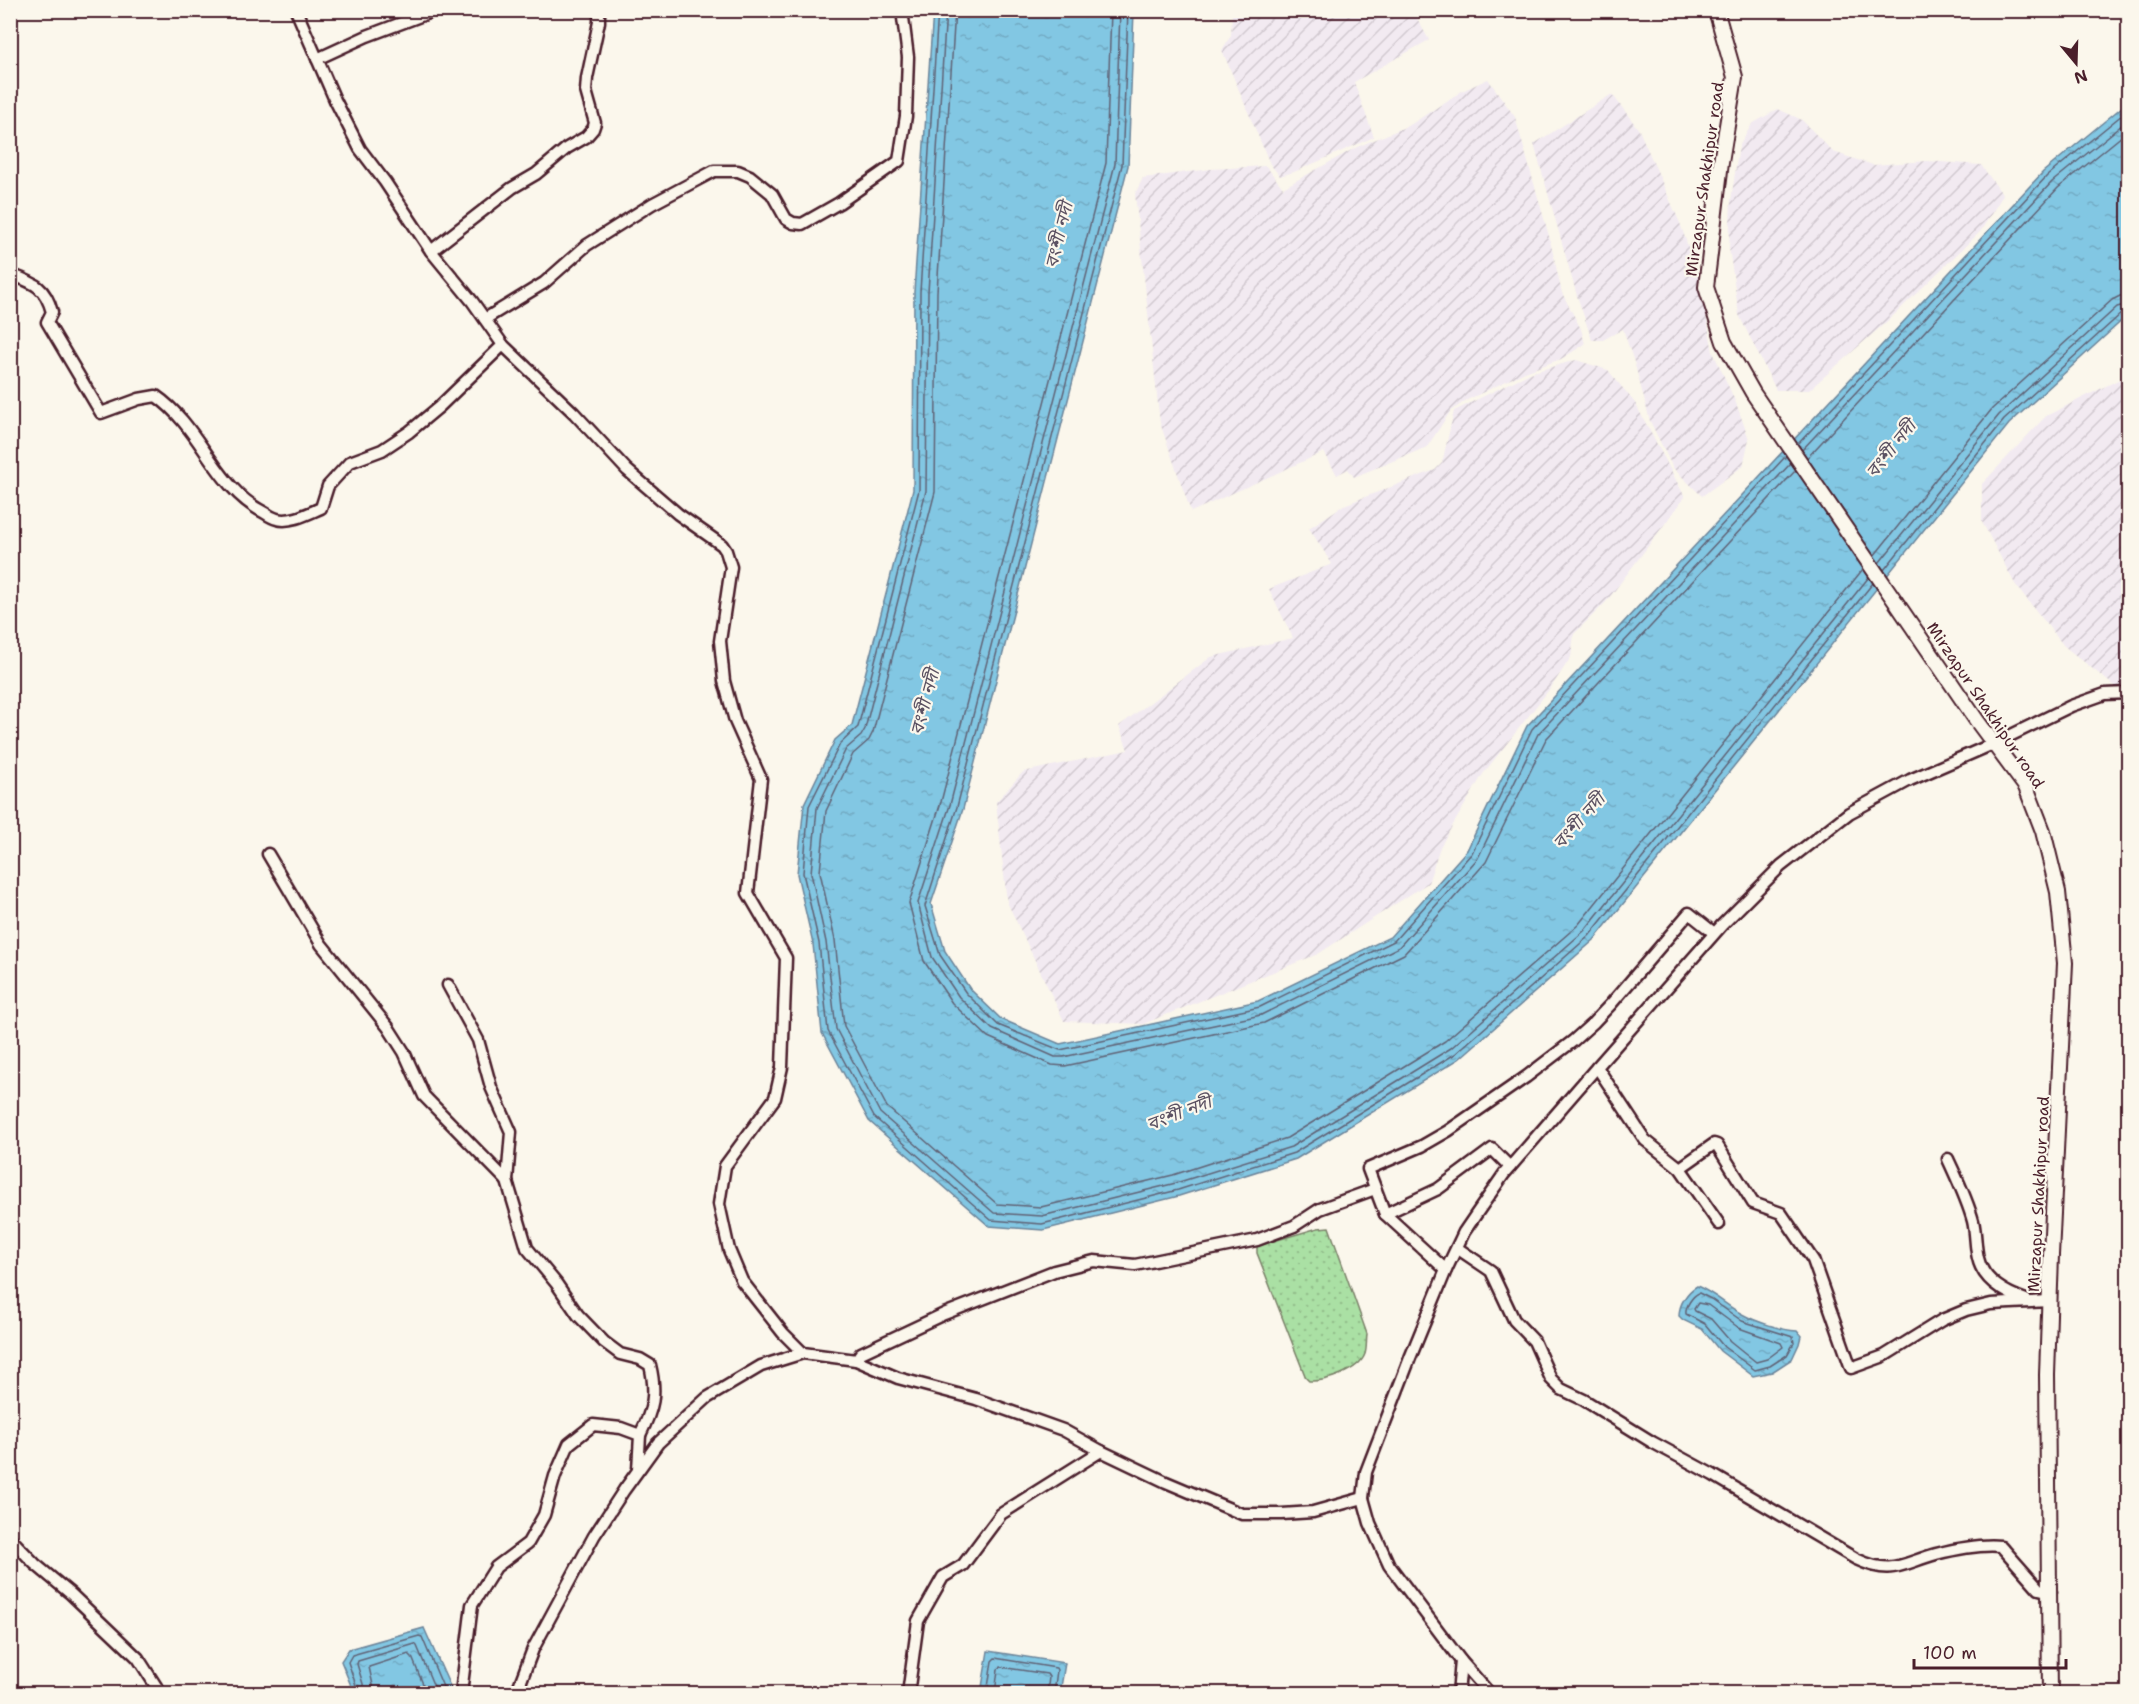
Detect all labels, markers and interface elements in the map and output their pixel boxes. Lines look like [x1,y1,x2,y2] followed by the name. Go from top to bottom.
[2046,33,2106,93] north arrow
[2071,65,2090,89] text: N
[1680,81,1729,278] street label: Mirzapur Shakhipur road
[1039,196,1080,271] water label: বংশী নদী
[1860,413,1924,483] water label: বংশী নদী
[1922,618,2049,792] street label: Mirzapur Shakhipur road
[905,663,946,738] water label: বংশী নদী
[1548,786,1613,854] water label: বংশী নদী
[1143,1089,1218,1136] water label: বংশী নদী
[2023,1096,2054,1292] street label: Mirzapur Shakhipur road
[1914,1632,2066,1670] scale bar
[1923,1641,1977,1665] text: 100 m

